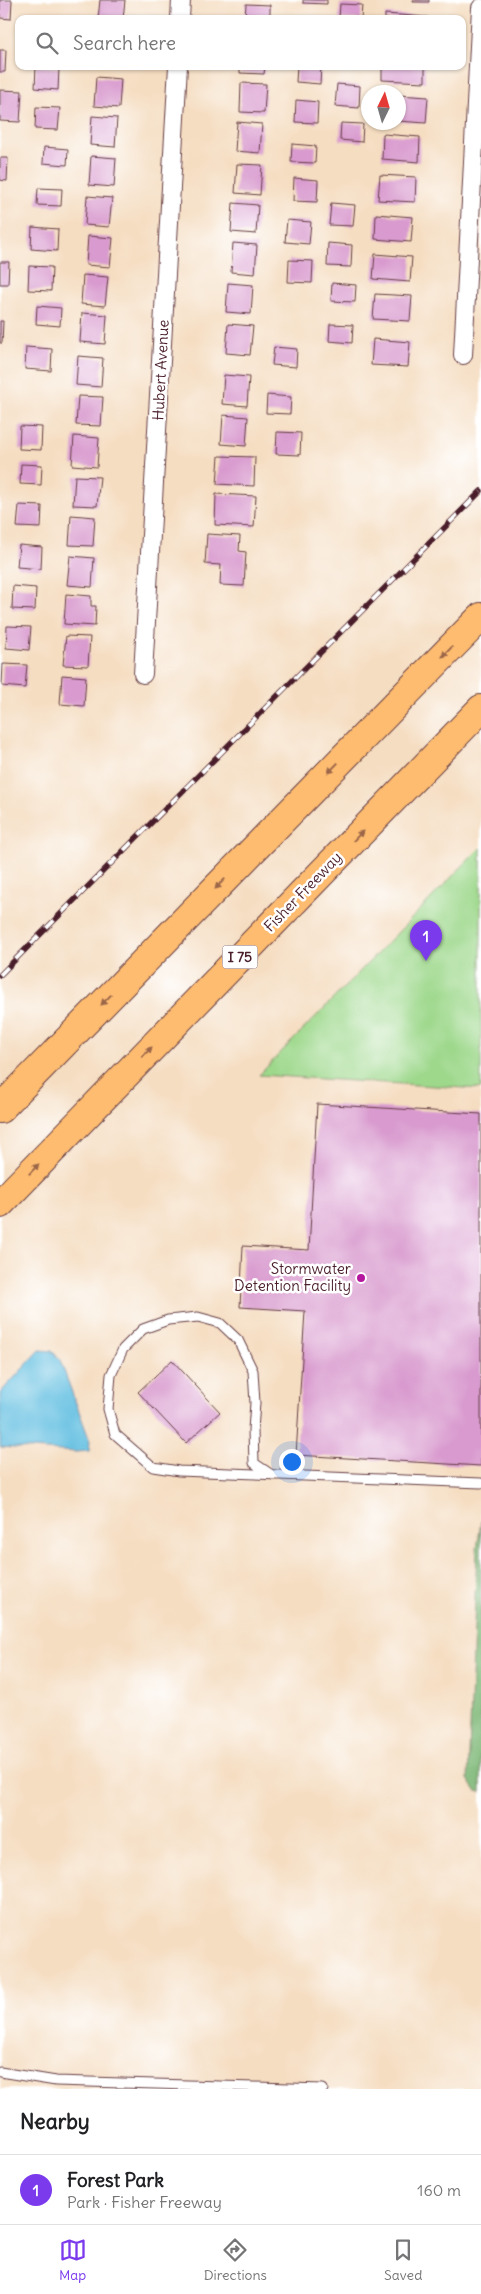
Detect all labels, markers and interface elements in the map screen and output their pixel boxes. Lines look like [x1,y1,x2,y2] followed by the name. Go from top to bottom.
[15,15,466,70] search box
[33,29,61,57] icon: search
[73,31,176,55] text: Search here
[361,85,406,130] north arrow
[148,319,173,421] street label: Hubert Avenue
[441,646,453,658] one-way arrow
[327,762,339,774] one-way arrow
[352,830,364,842] one-way arrow
[260,848,345,936] street label: Fisher Freeway
[214,878,226,890] one-way arrow
[410,920,442,961] pin: 1
[222,946,258,969] road number: I 75
[100,994,112,1006] one-way arrow
[141,1047,153,1059] one-way arrow
[28,1163,40,1175] one-way arrow
[234,1259,351,1295] place label: Stormwater Detention Facility
[355,1272,367,1284] marker: Stormwater Detention Facility
[279,1449,305,1475] your location
[20,2108,90,2135] text: Nearby
[67,2168,164,2192] text: Forest Park
[33,2180,39,2200] text: 1
[417,2180,461,2200] text: 160 m
[67,2192,222,2212] text: Park · Fisher Freeway
[59,2236,87,2284] tab: Map
[204,2236,267,2284] tab: Directions
[384,2236,422,2284] tab: Saved

